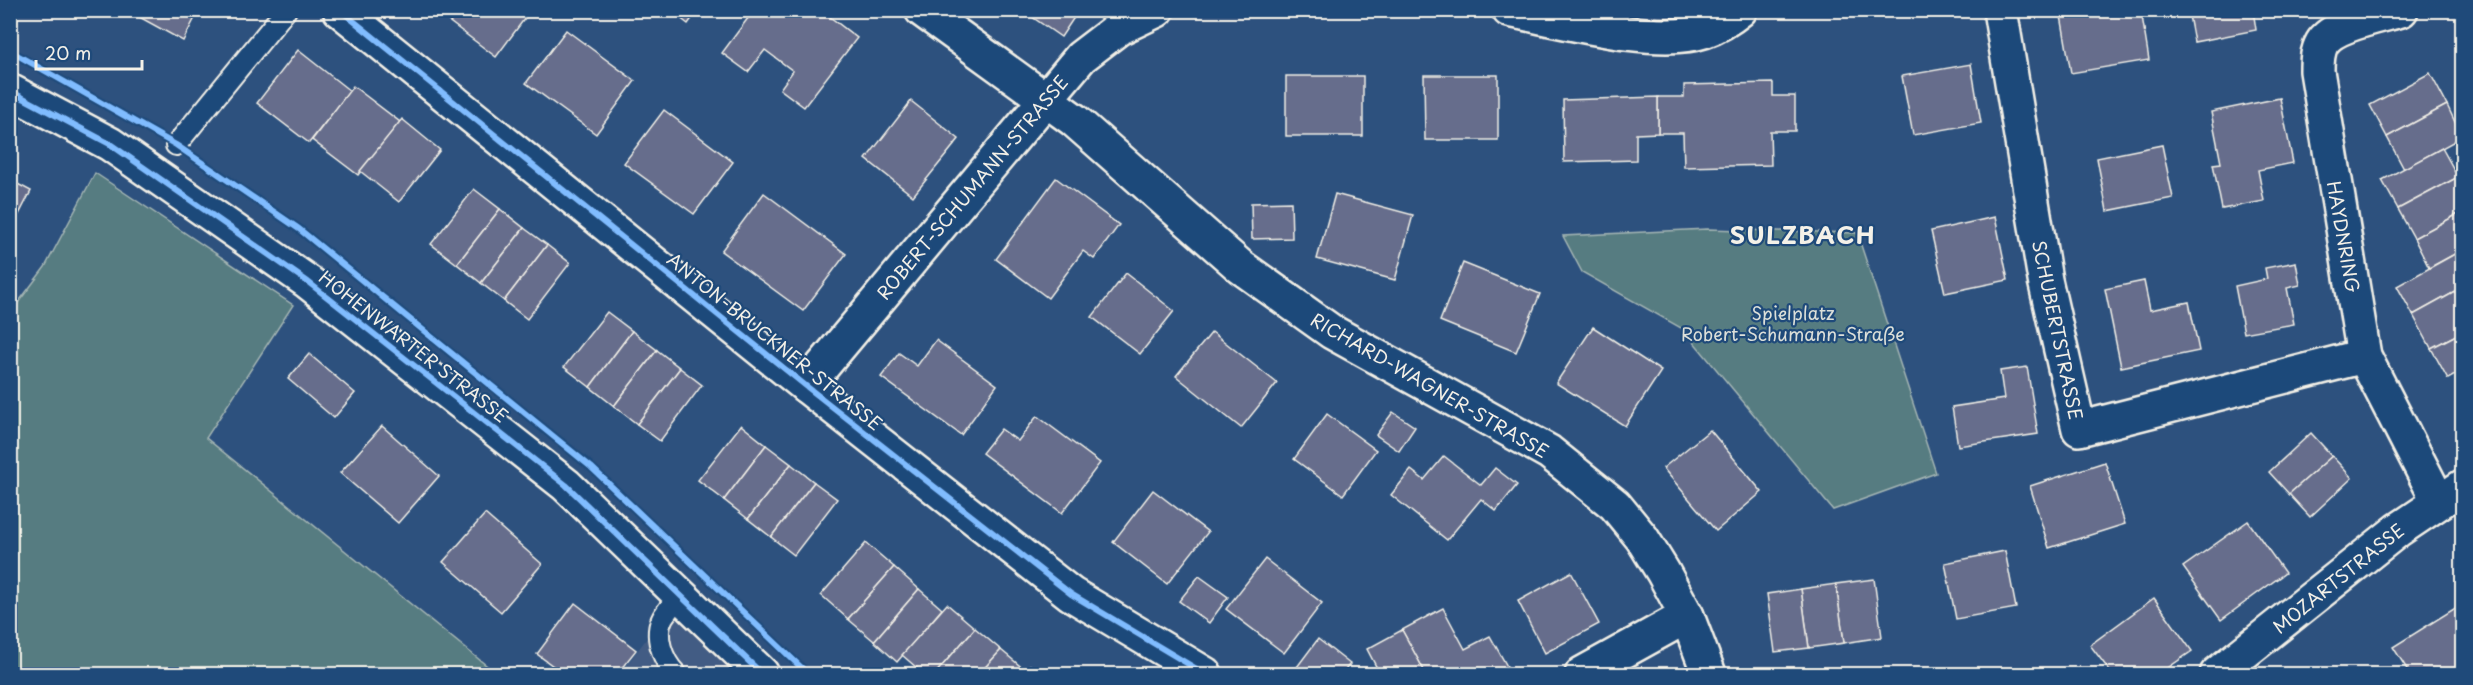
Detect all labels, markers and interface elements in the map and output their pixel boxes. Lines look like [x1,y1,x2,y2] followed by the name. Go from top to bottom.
[36,33,142,71] scale bar
[45,39,91,66] text: 20 m
[870,69,1074,305] street label: ROBERT-SCHUMANN-STRASSE
[2321,179,2367,295] street label: HAYDNRING
[1730,216,1876,252] district label: SULZBACH
[2026,238,2090,422] street label: SCHUBERTSTRASSE
[662,246,888,436] street label: ANTON-BRUCKNER-STRASSE
[314,263,514,429] street label: HOHENWARTER STRASSE
[1681,299,1905,347] park label: Spielplatz Robert-Schumann-Straße
[1306,306,1554,464] street label: RICHARD-WAGNER-STRASSE
[2267,516,2410,639] street label: MOZARTSTRASSE

